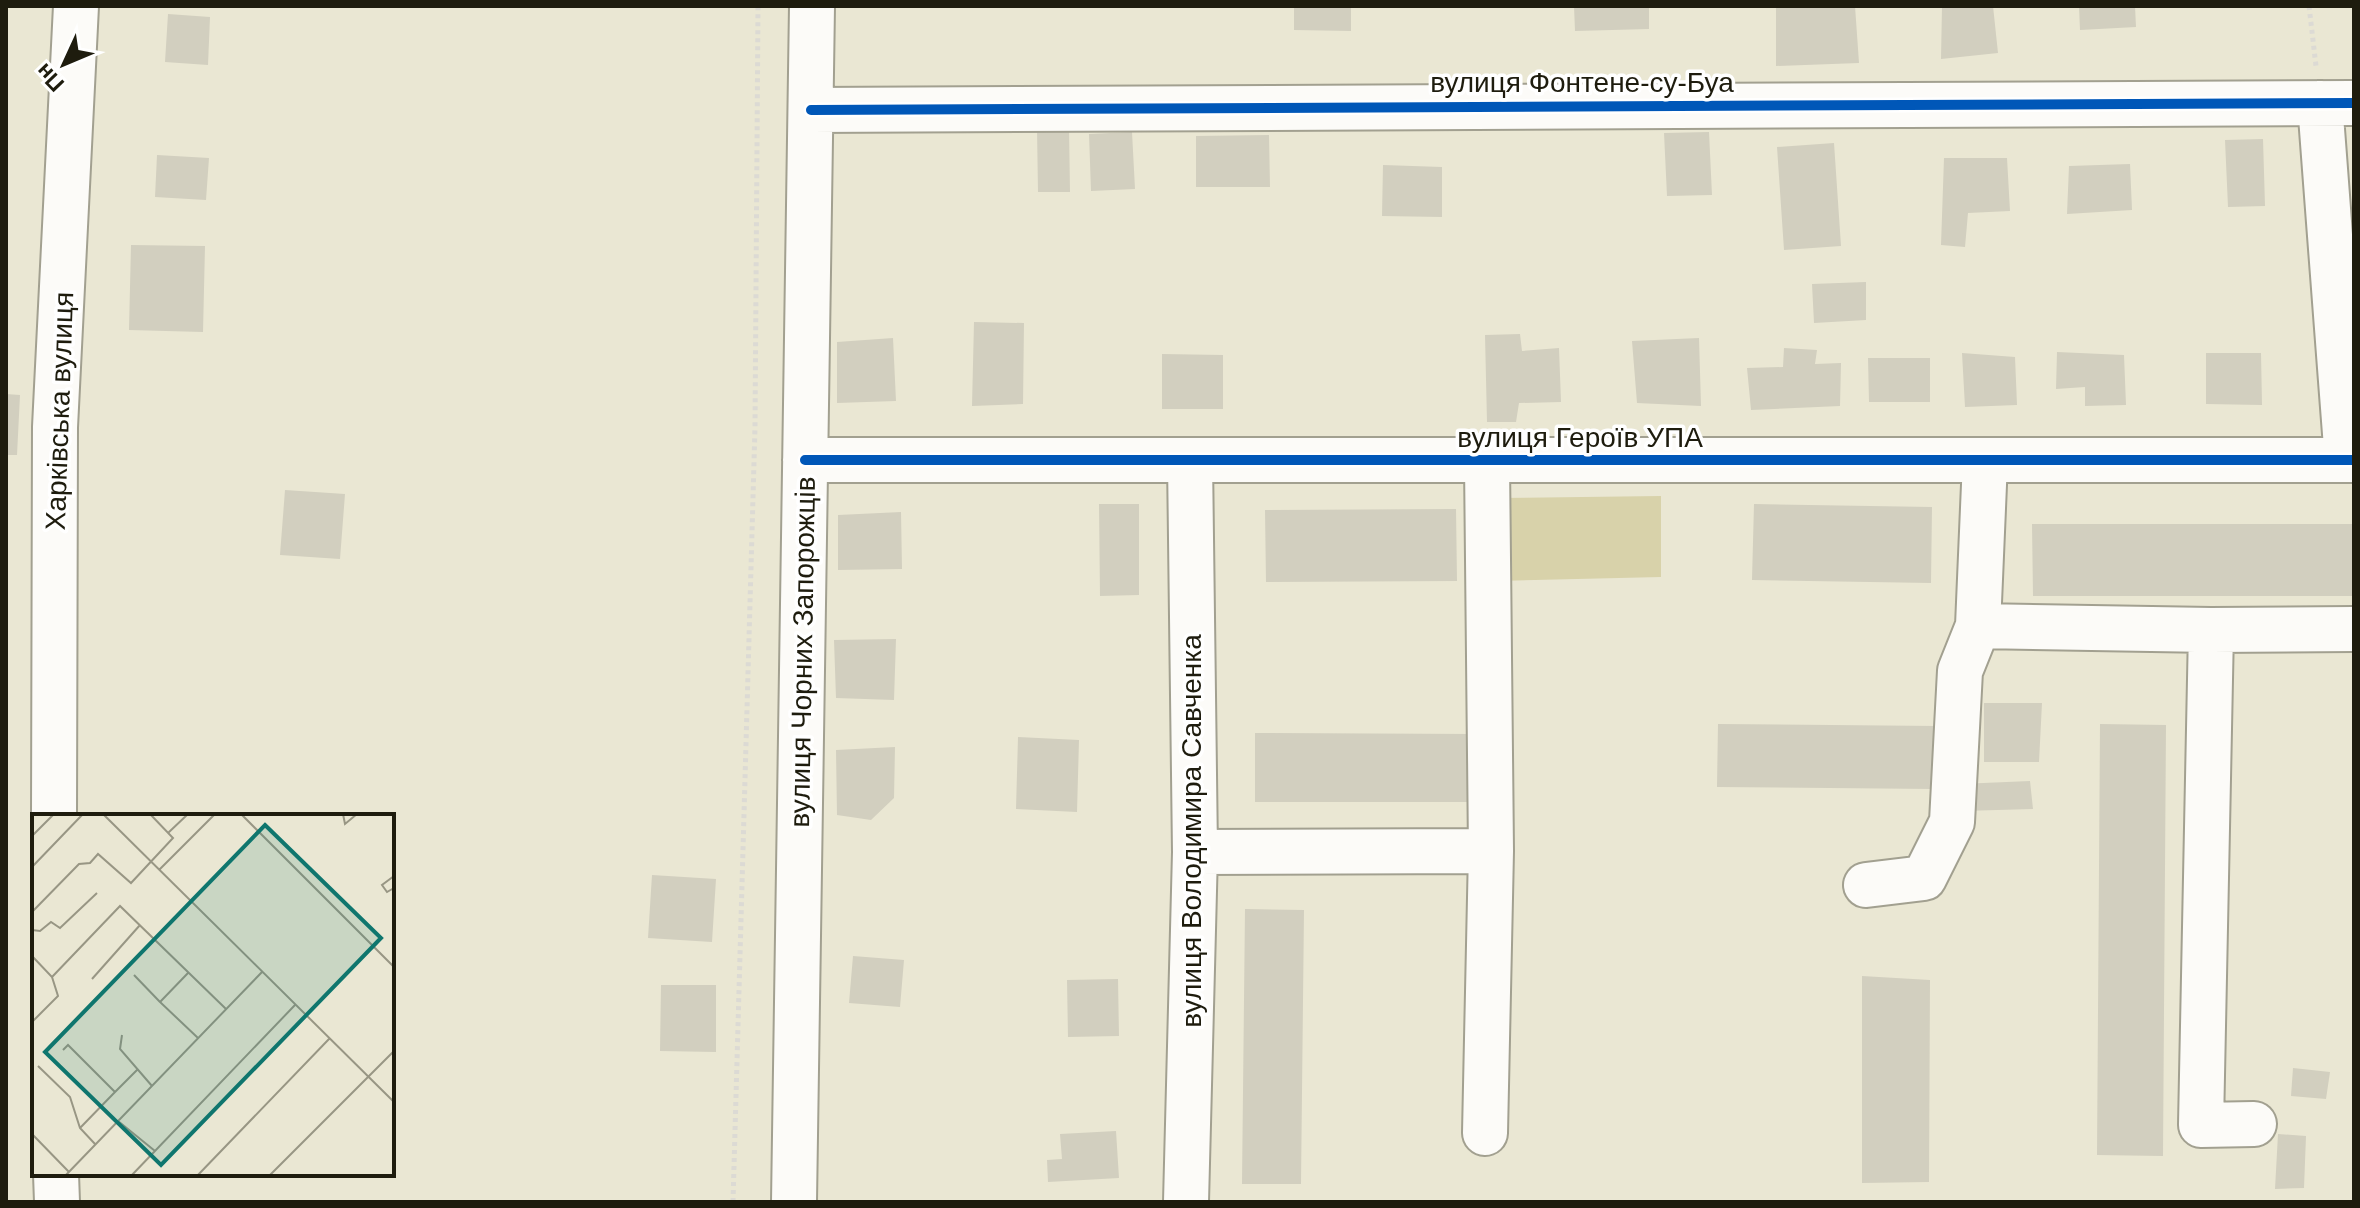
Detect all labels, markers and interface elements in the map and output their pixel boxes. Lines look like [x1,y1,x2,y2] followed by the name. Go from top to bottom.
[24,24,104,104] north arrow
[31,58,69,97] text: Пн
[1430,67,1734,98] street label: вулиця Фонтене-су-Буа
[40,291,79,531] street label: Харківська вулиця
[1457,422,1703,453] street label: вулиця Героїв УПА
[784,476,821,828] street label: вулиця Чорних Запорожців
[1176,634,1207,1028] street label: вулиця Володимира Савченка
[32,814,394,1176] inset map

